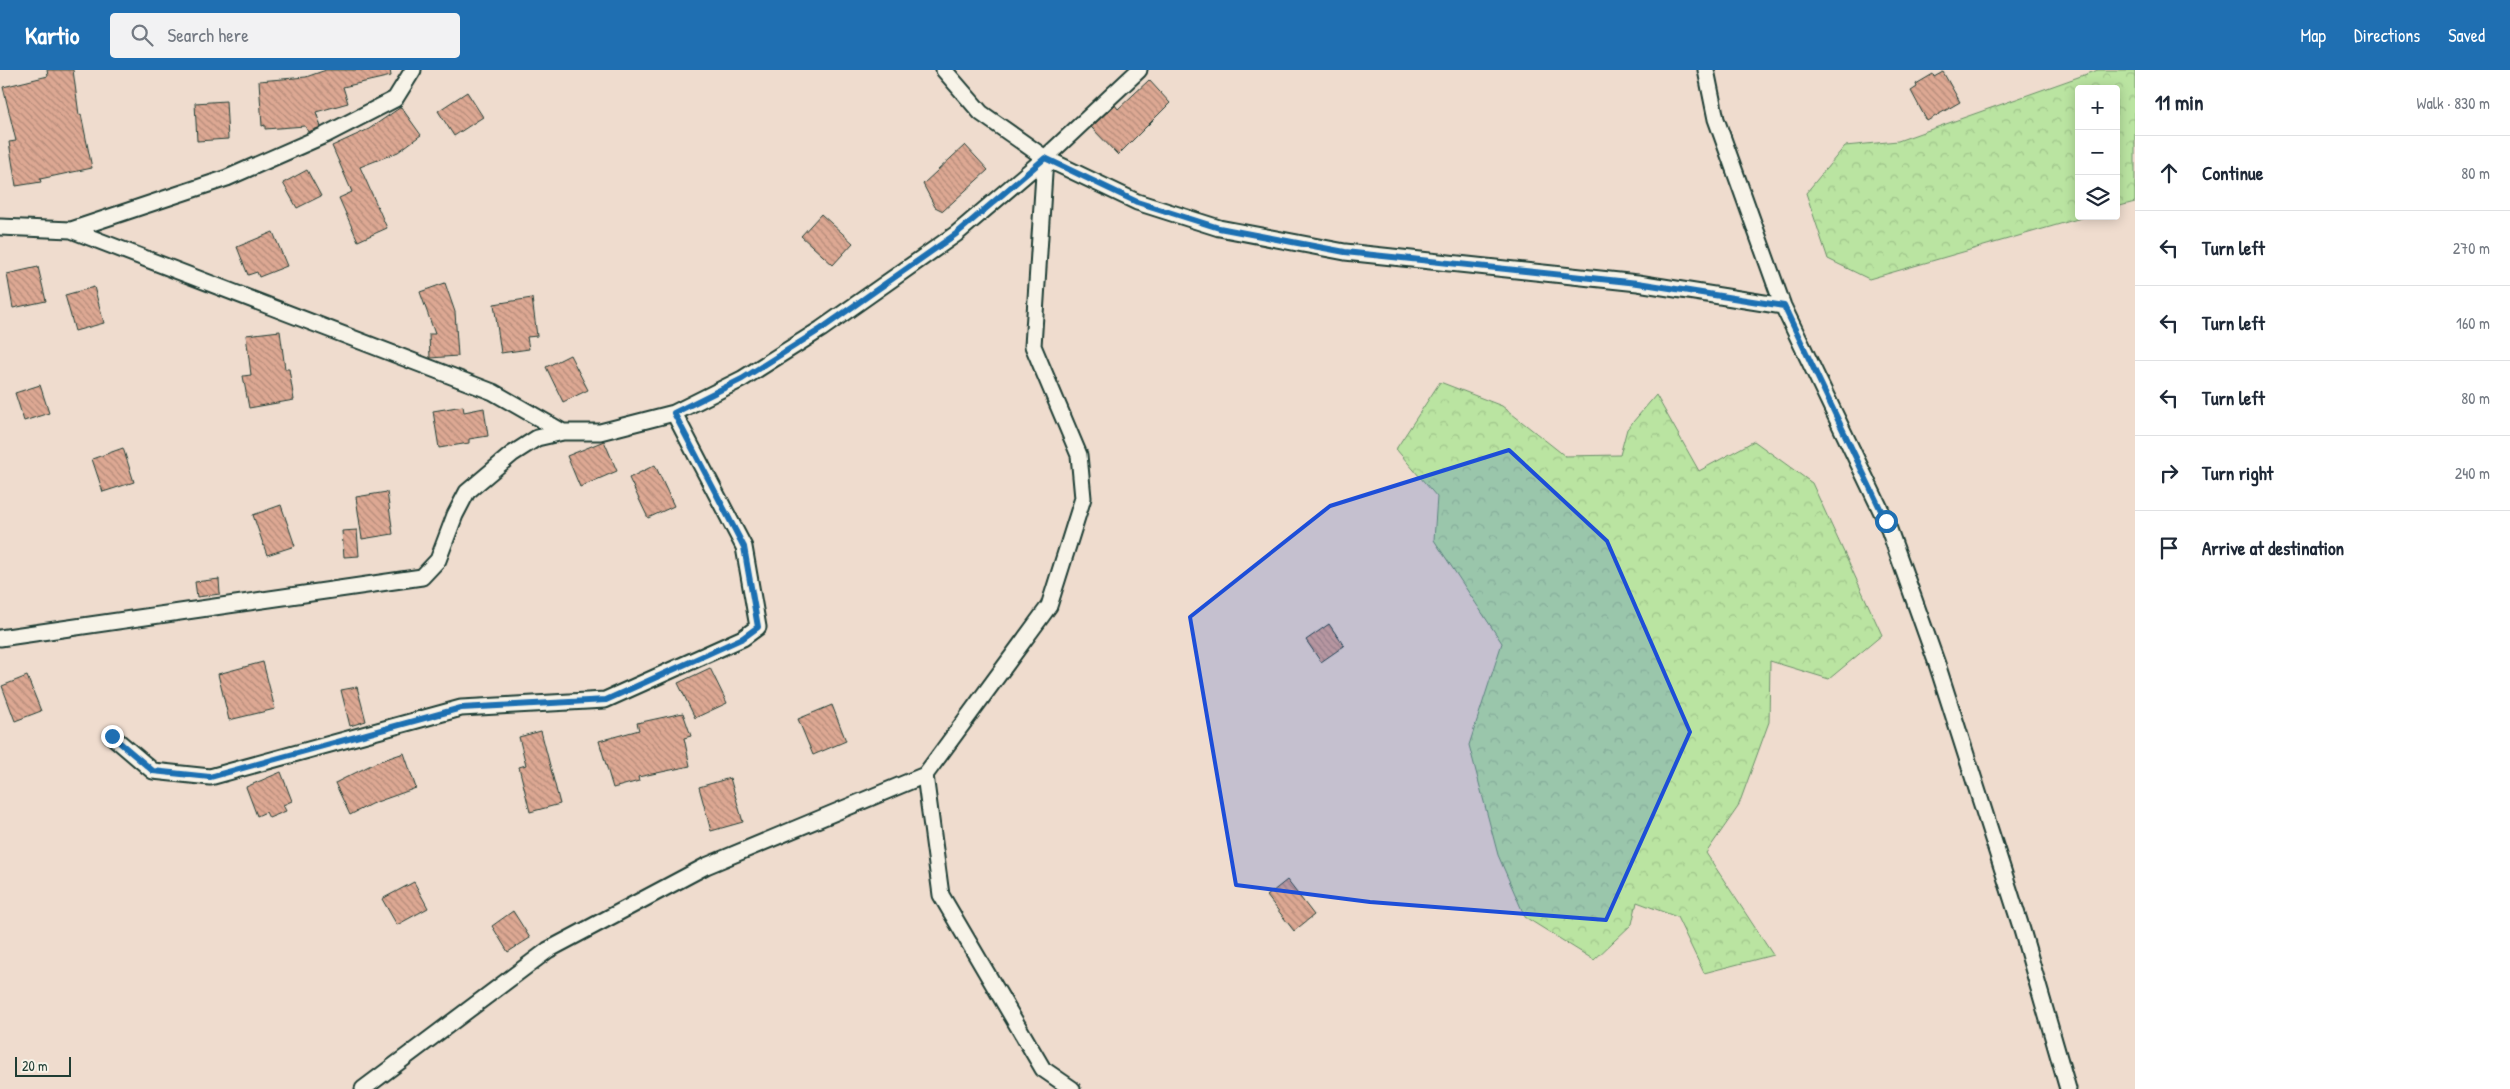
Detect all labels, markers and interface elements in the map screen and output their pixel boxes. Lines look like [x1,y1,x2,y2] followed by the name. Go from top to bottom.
[110,13,460,58] search box
[25,19,80,51] text: Kartio
[128,21,156,49] icon: search
[168,22,249,48] text: Search here
[2301,23,2326,48] text: Map
[2354,23,2420,48] text: Directions
[2448,23,2485,48] text: Saved
[2075,85,2120,220] map controls
[2075,85,2120,130] button: +
[2155,88,2204,117] text: 11 min
[2417,92,2490,114] text: Walk · 830 m
[2075,130,2120,175] button: −
[2155,159,2183,187] icon: ahead
[2202,160,2263,186] text: Continue
[2461,162,2490,184] text: 80 m
[2075,175,2120,220] button: layers
[2155,234,2183,262] icon: left
[2202,235,2265,261] text: Turn left
[2453,237,2490,259] text: 270 m
[2155,309,2183,337] icon: left
[2202,310,2265,336] text: Turn left
[2456,312,2490,334] text: 160 m
[2155,384,2183,412] icon: left
[2202,385,2265,411] text: Turn left
[2461,387,2490,409] text: 80 m
[2155,459,2183,487] icon: right
[2202,460,2273,486] text: Turn right
[2455,462,2490,484] text: 240 m
[1875,510,1898,533] route start
[2155,534,2183,562] icon: arrive
[2202,535,2344,561] text: Arrive at destination
[101,725,124,748] route end
[15,1054,71,1077] scale bar
[22,1056,48,1075] text: 20 m

